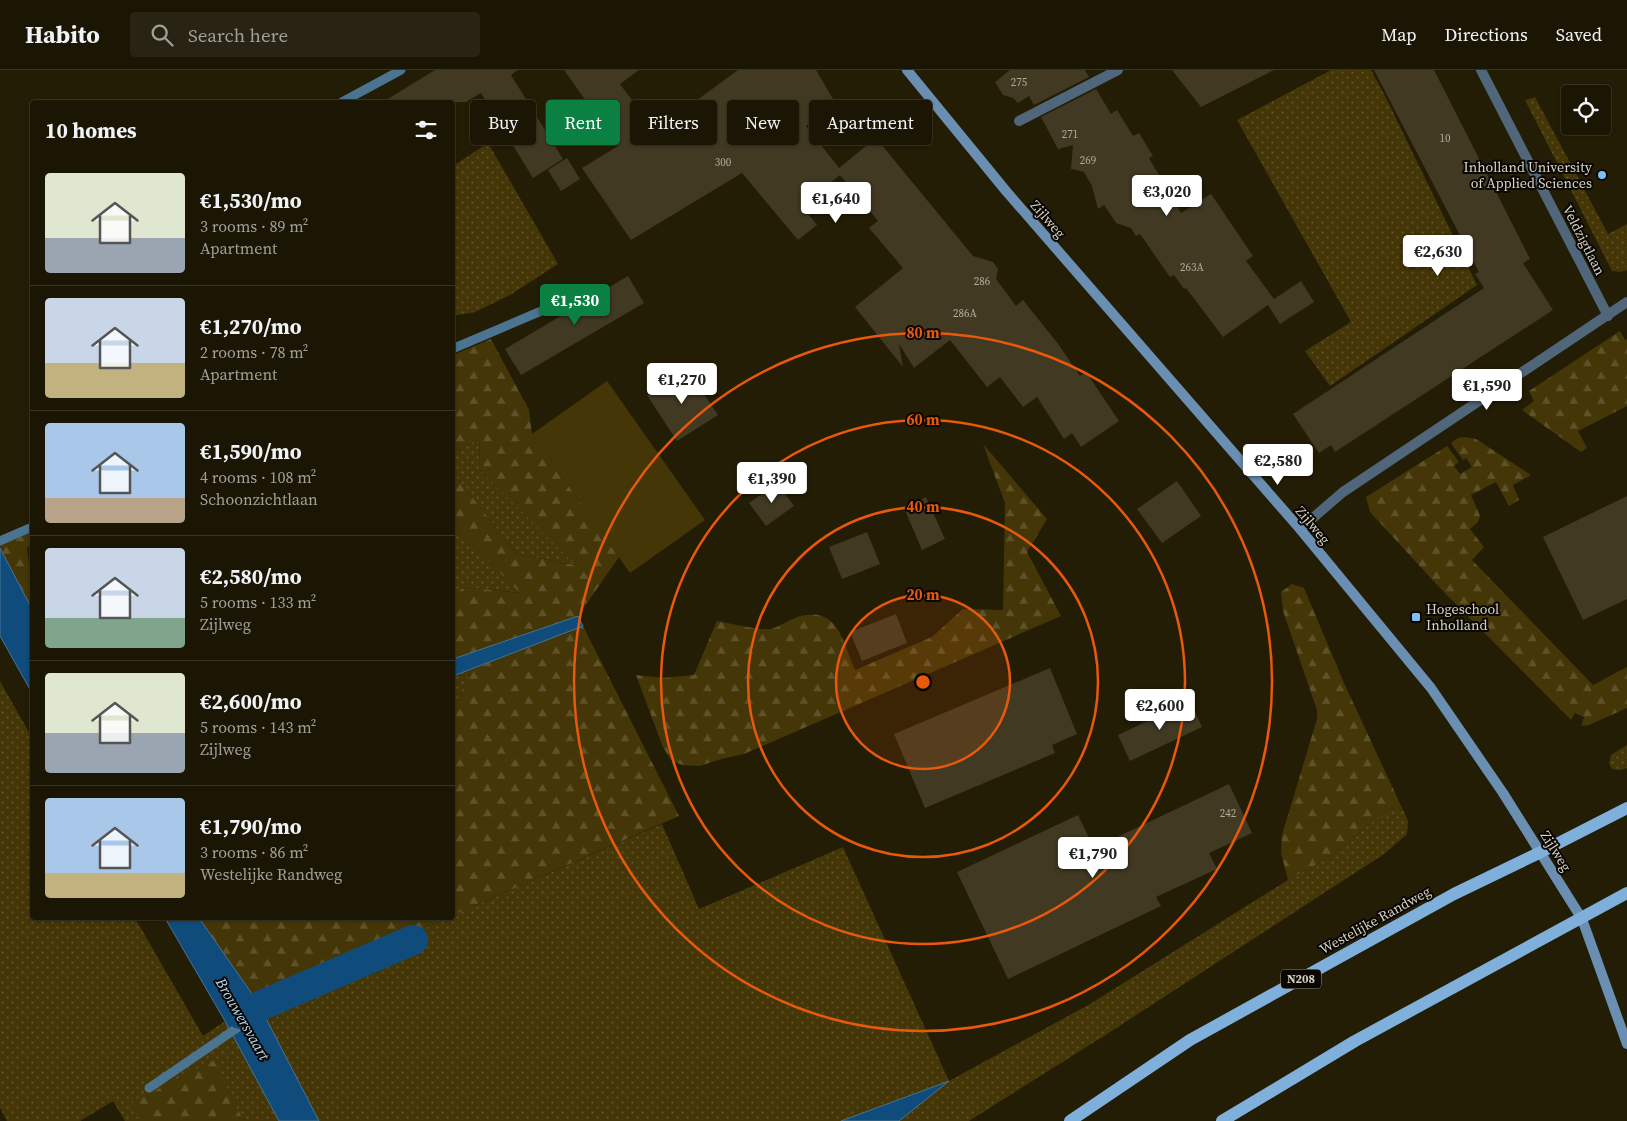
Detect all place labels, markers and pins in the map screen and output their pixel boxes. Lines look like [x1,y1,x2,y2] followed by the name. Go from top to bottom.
[1464,157,1593,193] place label: Inholland University of Applied Sciences
[1596,169,1608,181] marker: Inholland University of Applied Sciences
[1126,174,1208,217] pin: €3,020
[795,182,877,224] pin: €1,640
[1397,234,1479,277] pin: €2,630
[534,284,616,326] pin: €1,530
[641,362,723,405] pin: €1,270
[1446,368,1528,411] pin: €1,590
[1237,444,1319,486] pin: €2,580
[731,462,813,504] pin: €1,390
[1426,599,1499,635] place label: Hogeschool Inholland
[1410,611,1422,623] marker: Hogeschool Inholland
[914,673,932,691] centre of rings
[1119,688,1201,731] pin: €2,600
[1052,836,1134,879] pin: €1,790

